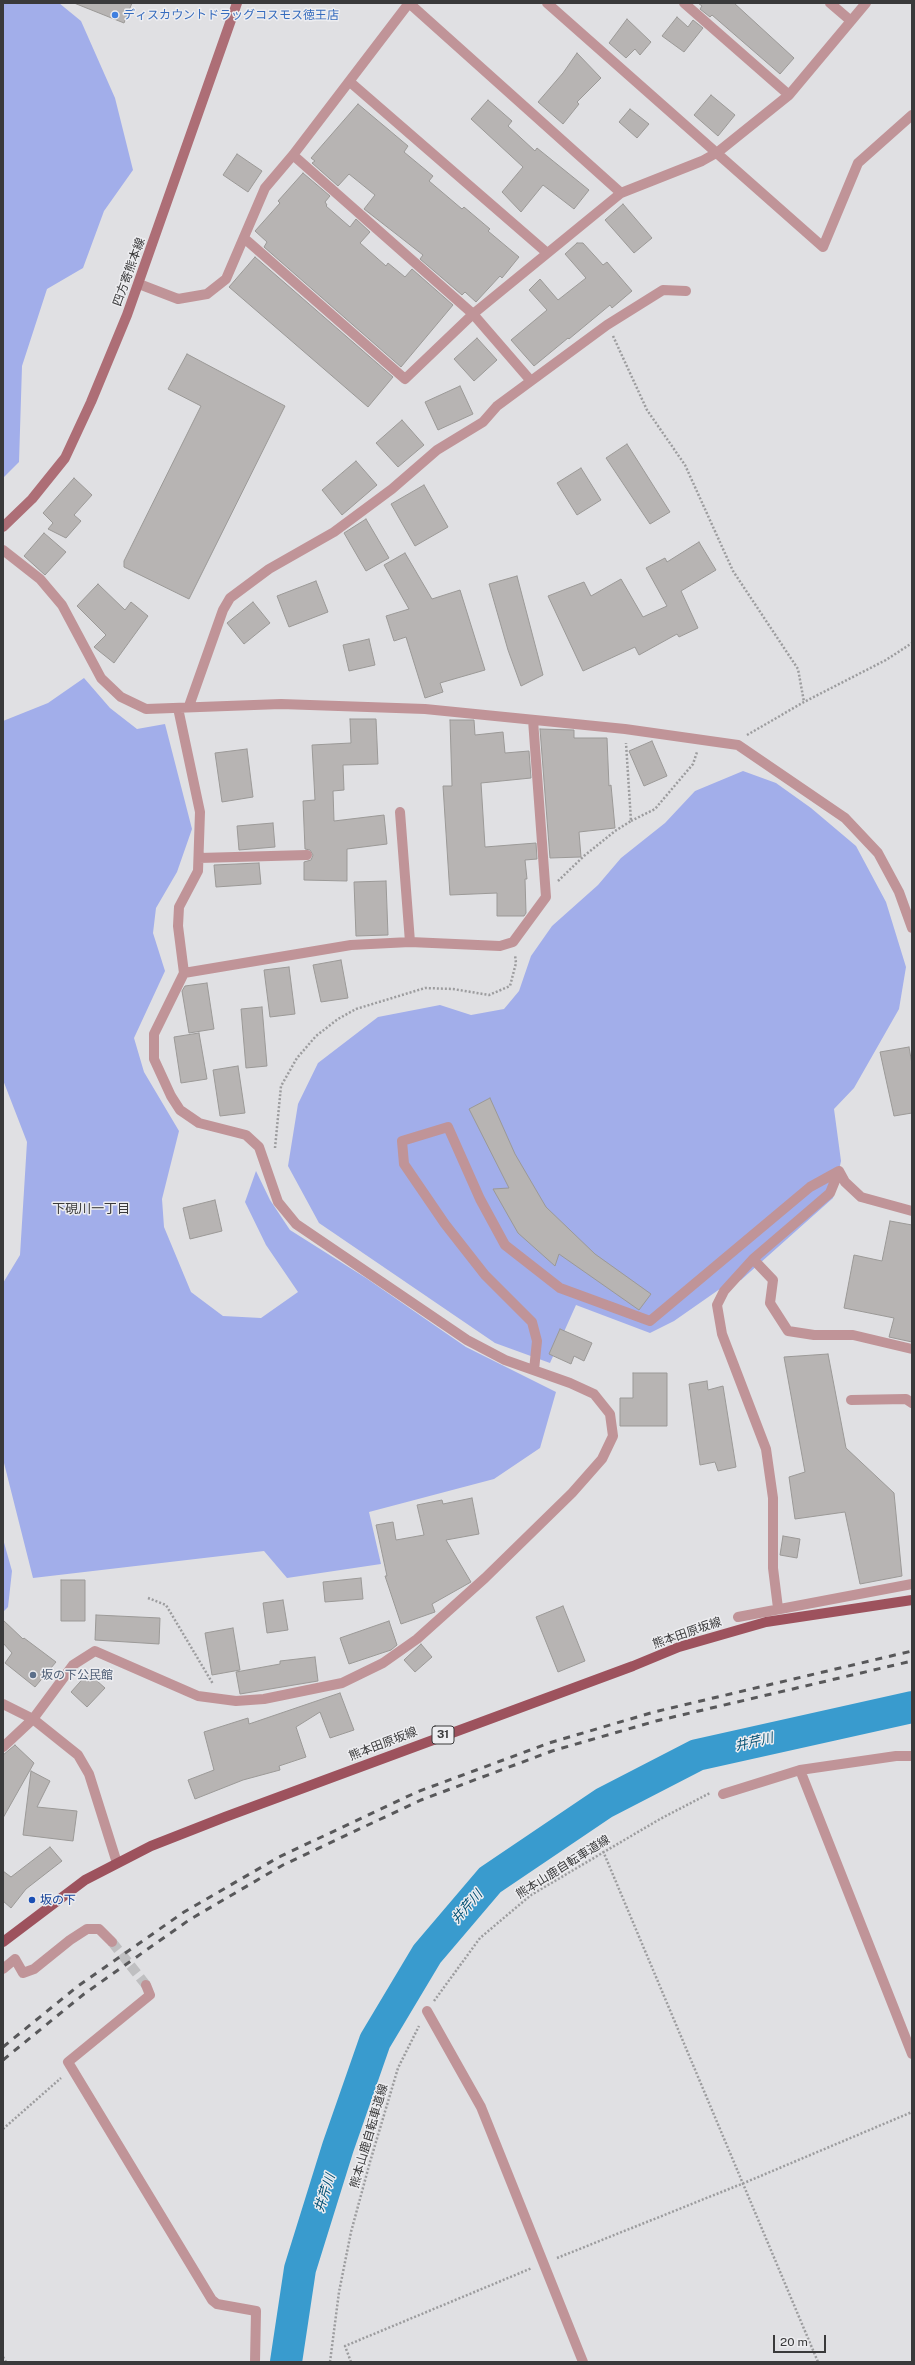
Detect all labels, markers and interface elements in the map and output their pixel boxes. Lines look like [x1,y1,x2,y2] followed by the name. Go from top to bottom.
[123,8,339,22] place label: ディスカウントドラッグコスモス徳王店
[110,10,120,20] marker: ディスカウントドラッグコスモス徳王店
[110,236,148,308] street label: 四方寄熊本線
[52,1201,130,1217] district label: 下硯川一丁目
[651,1614,723,1652] street label: 熊本田原坂線
[41,1668,113,1682] place label: 坂の下公民館
[28,1670,38,1680] marker: 坂の下公民館
[347,1724,419,1764] street label: 熊本田原坂線
[432,1726,454,1744] road number: 31
[733,1730,775,1754] water label: 井芹川
[513,1832,613,1902] street label: 熊本山鹿自転車道線
[448,1887,486,1927] water label: 井芹川
[40,1893,76,1907] place label: 坂の下
[27,1895,37,1905] marker: 坂の下
[347,2082,391,2190] street label: 熊本山鹿自転車道線
[312,2172,338,2214] water label: 井芹川
[775,2327,828,2353] scale bar
[780,2335,808,2349] text: 20 m

